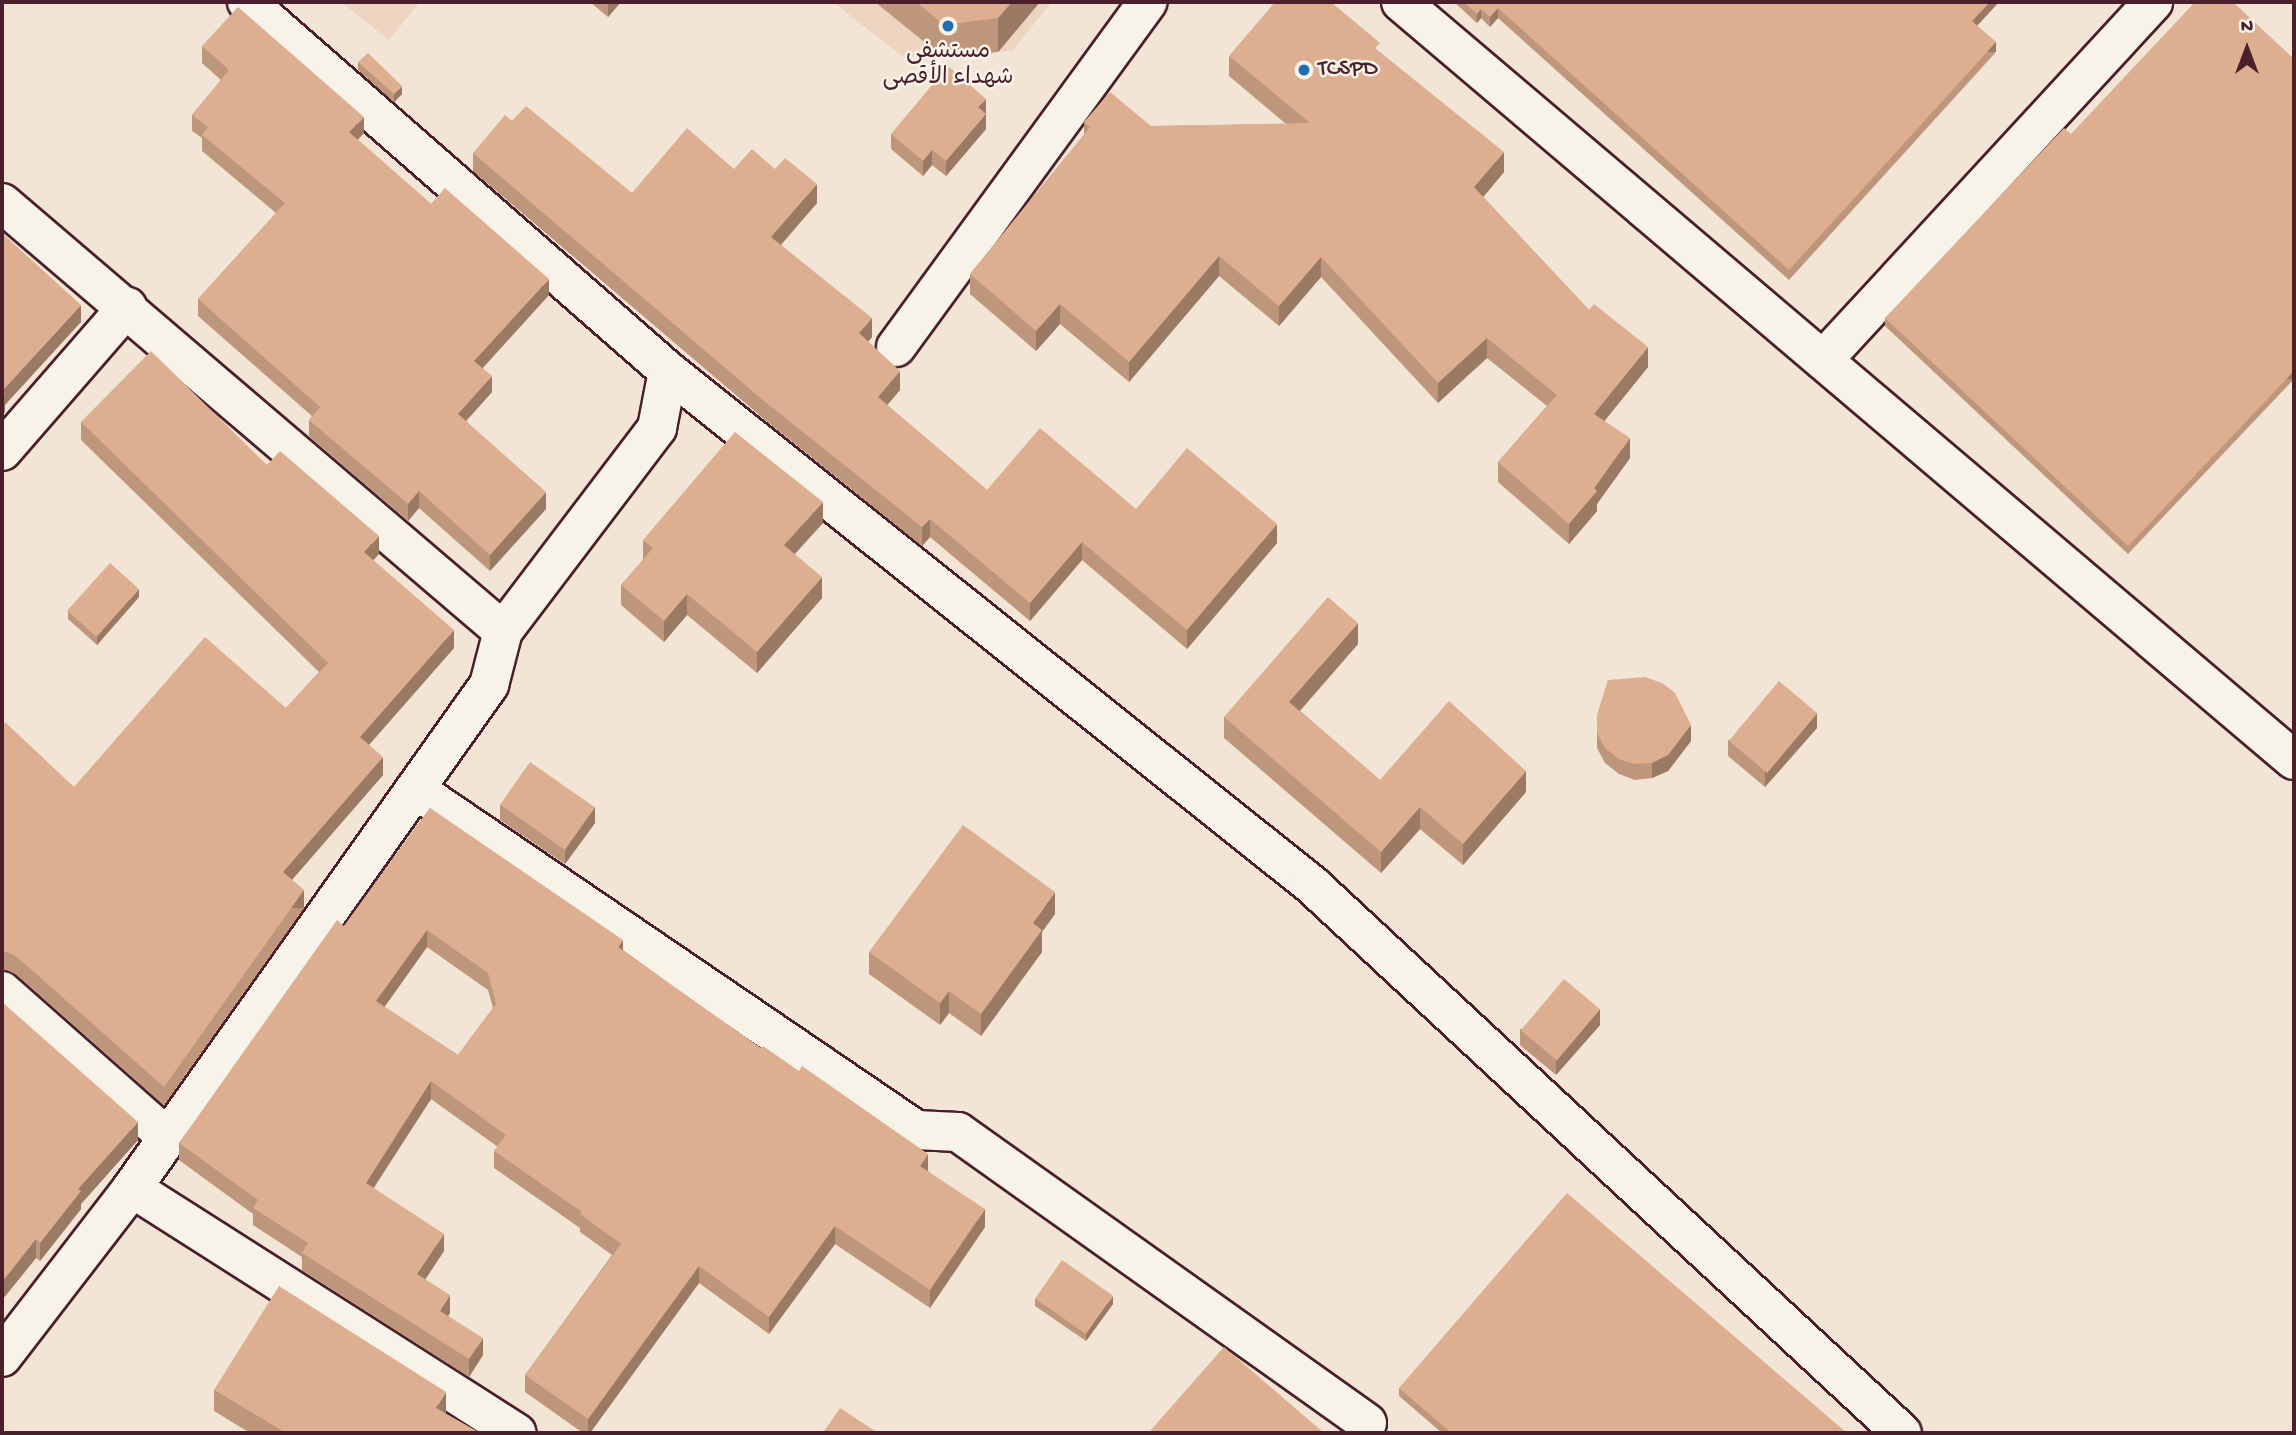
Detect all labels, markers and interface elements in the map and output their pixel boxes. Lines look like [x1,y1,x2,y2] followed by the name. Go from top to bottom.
[2212,14,2282,84] north arrow
[938,16,958,36] marker: مستشفى شهداء الأقصى
[2241,16,2253,39] text: N
[882,39,1014,93] place label: مستشفى شهداء الأقصى
[1318,56,1378,84] place label: TCSPD
[1296,62,1312,78] marker: TCSPD

